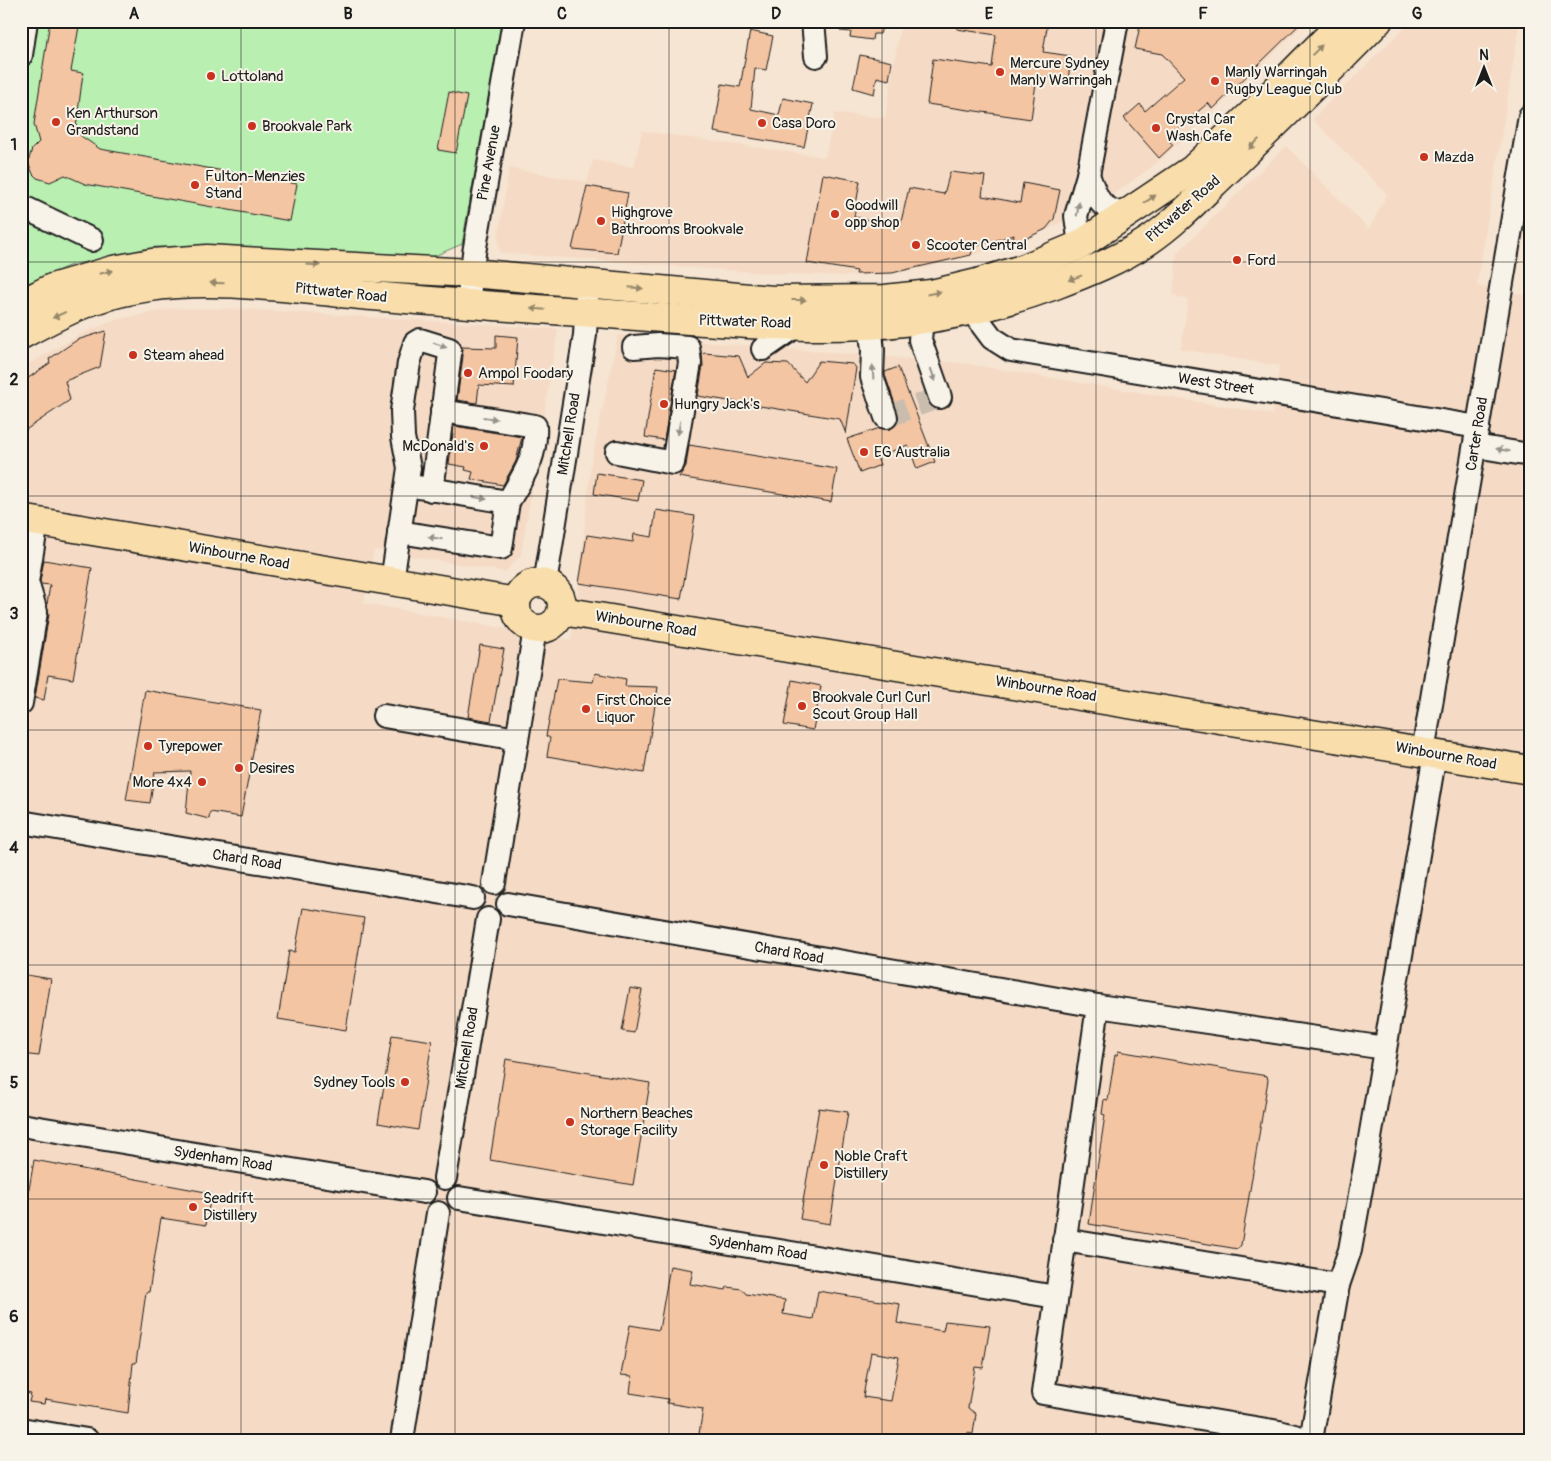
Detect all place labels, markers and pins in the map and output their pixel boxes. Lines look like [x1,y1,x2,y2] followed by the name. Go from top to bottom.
[1010,54,1112,90] place label: Mercure Sydney Manly Warringah
[1225,63,1342,99] place label: Manly Warringah Rugby League Club
[994,66,1006,78] marker: Mercure Sydney Manly Warringah
[221,67,284,86] place label: Lottoland
[205,70,217,82] marker: Lottoland
[1209,75,1221,87] marker: Manly Warringah Rugby League Club
[66,104,158,140] place label: Ken Arthurson Grandstand
[1166,110,1236,146] place label: Crystal Car Wash Cafe
[772,114,836,133] place label: Casa Doro
[50,116,62,128] marker: Ken Arthurson Grandstand
[262,117,353,136] place label: Brookvale Park
[756,117,768,129] marker: Casa Doro
[246,120,258,132] marker: Brookvale Park
[1150,122,1162,134] marker: Crystal Car Wash Cafe
[1434,148,1474,167] place label: Mazda
[1418,151,1430,163] marker: Mazda
[205,167,305,203] place label: Fulton-Menzies Stand
[189,179,201,191] marker: Fulton-Menzies Stand
[845,196,900,232] place label: Goodwill opp shop
[611,203,744,239] place label: Highgrove Bathrooms Brookvale
[829,208,841,220] marker: Goodwill opp shop
[595,215,607,227] marker: Highgrove Bathrooms Brookvale
[926,236,1027,255] place label: Scooter Central
[910,239,922,251] marker: Scooter Central
[1247,251,1276,270] place label: Ford
[1231,254,1243,266] marker: Ford
[143,346,224,365] place label: Steam ahead
[127,349,139,361] marker: Steam ahead
[478,364,574,383] place label: Ampol Foodary
[462,367,474,379] marker: Ampol Foodary
[674,395,760,414] place label: Hungry Jack's
[658,398,670,410] marker: Hungry Jack's
[402,437,474,456] place label: McDonald's
[478,440,490,452] marker: McDonald's
[874,443,950,462] place label: EG Australia
[858,446,870,458] marker: EG Australia
[812,688,931,724] place label: Brookvale Curl Curl Scout Group Hall
[596,691,672,727] place label: First Choice Liquor
[796,700,808,712] marker: Brookvale Curl Curl Scout Group Hall
[580,703,592,715] marker: First Choice Liquor
[158,737,223,756] place label: Tyrepower
[142,740,154,752] marker: Tyrepower
[249,759,295,778] place label: Desires
[233,762,245,774] marker: Desires
[133,773,192,792] place label: More 4x4
[196,776,208,788] marker: More 4x4
[313,1073,395,1092] place label: Sydney Tools
[399,1076,411,1088] marker: Sydney Tools
[580,1104,693,1140] place label: Northern Beaches Storage Facility
[564,1116,576,1128] marker: Northern Beaches Storage Facility
[834,1147,908,1183] place label: Noble Craft Distillery
[818,1159,830,1171] marker: Noble Craft Distillery
[203,1189,257,1225] place label: Seadrift Distillery
[187,1201,199,1213] marker: Seadrift Distillery

